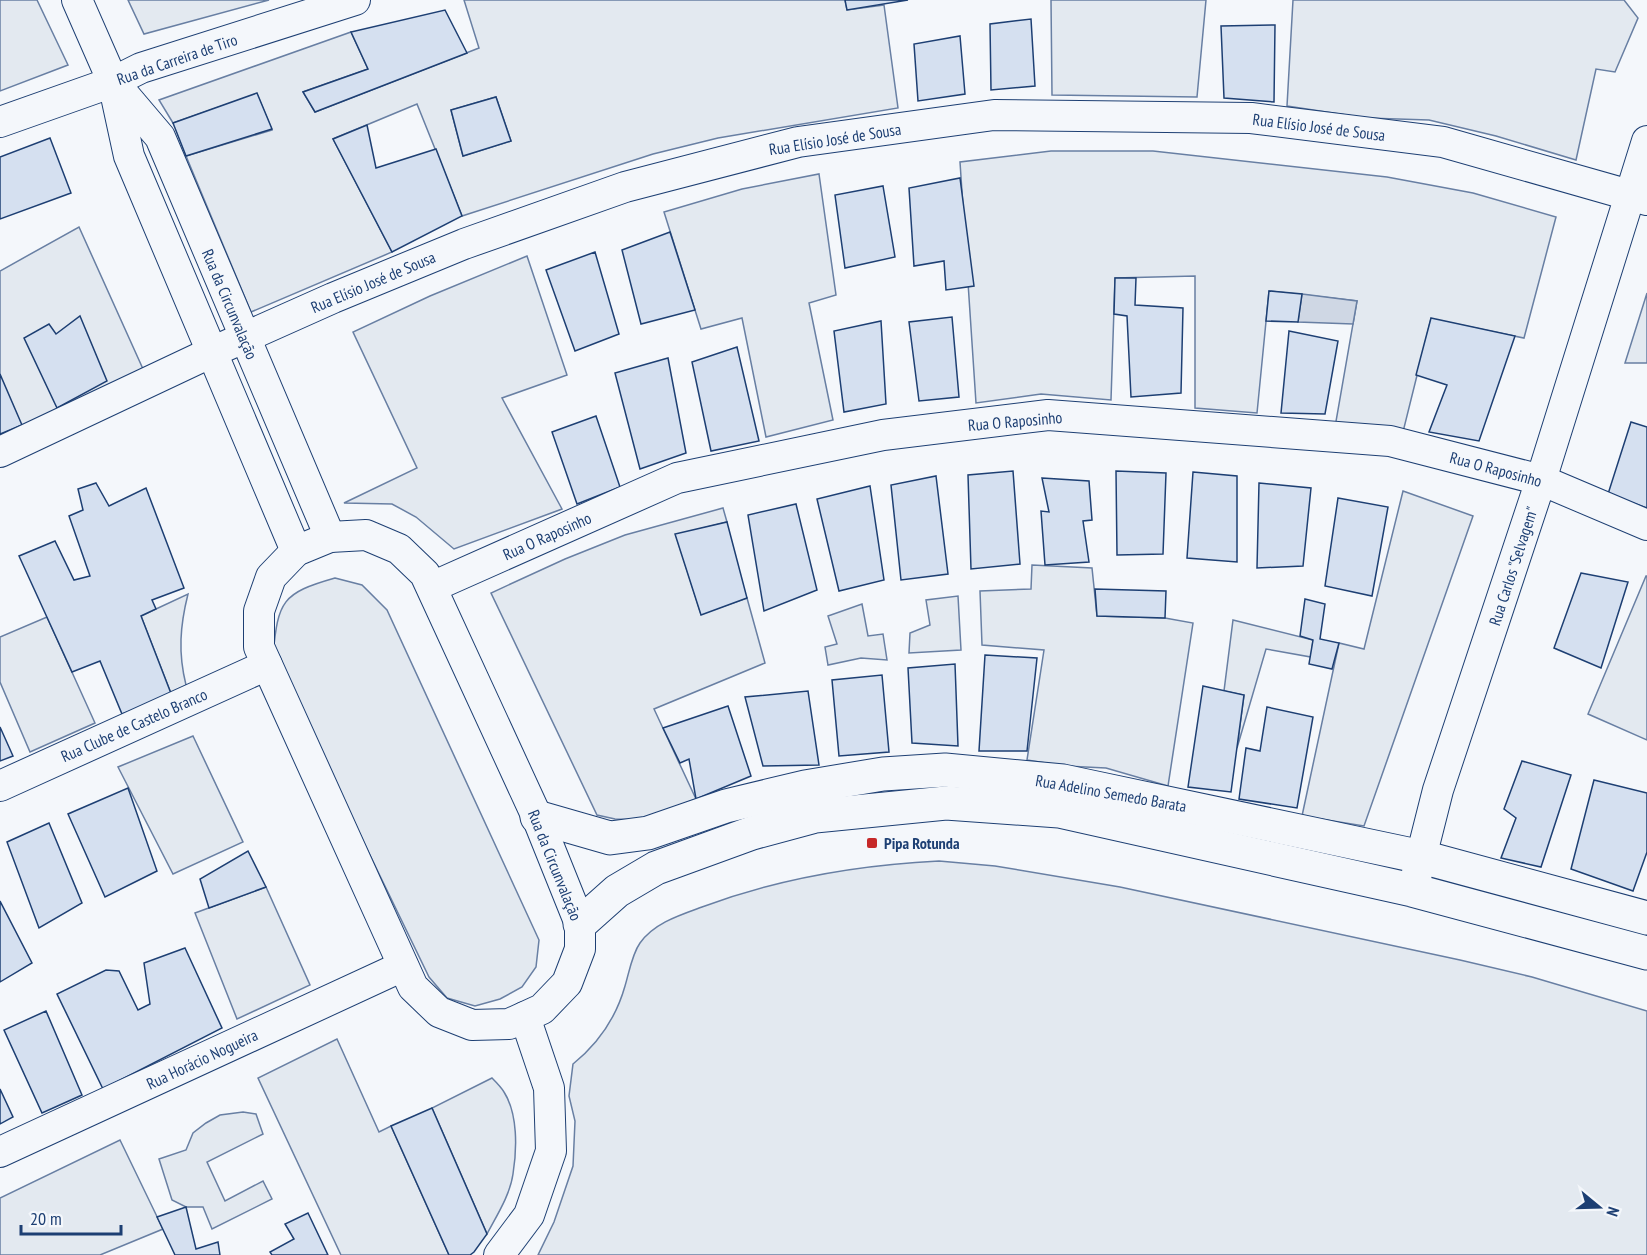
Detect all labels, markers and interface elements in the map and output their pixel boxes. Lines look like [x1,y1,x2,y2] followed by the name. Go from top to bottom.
[114,29,240,89] street label: Rua da Carreira de Tiro
[1252,109,1386,145] street label: Rua Elísio José de Sousa
[768,119,902,159] street label: Rua Elísio José de Sousa
[198,246,262,362] street label: Rua da Circunvalação
[308,247,438,317] street label: Rua Elísio José de Sousa
[967,407,1063,435] street label: Rua O Raposinho
[1448,447,1544,491] street label: Rua O Raposinho
[1484,504,1542,628] street label: Rua Carlos "Selvagem"
[500,508,594,564] street label: Rua O Raposinho
[58,684,210,766] street label: Rua Clube de Castelo Branco
[1034,770,1188,816] street label: Rua Adelino Semedo Barata
[524,807,586,923] street label: Rua da Circunvalação
[884,833,960,853] place label: Pipa Rotunda
[865,836,879,850] marker: Pipa Rotunda
[143,1024,261,1094] street label: Rua Horácio Nogueira
[1569,1177,1629,1237] north arrow
[21,1198,122,1236] scale bar
[1602,1205,1624,1219] text: N
[30,1207,62,1230] text: 20 m

